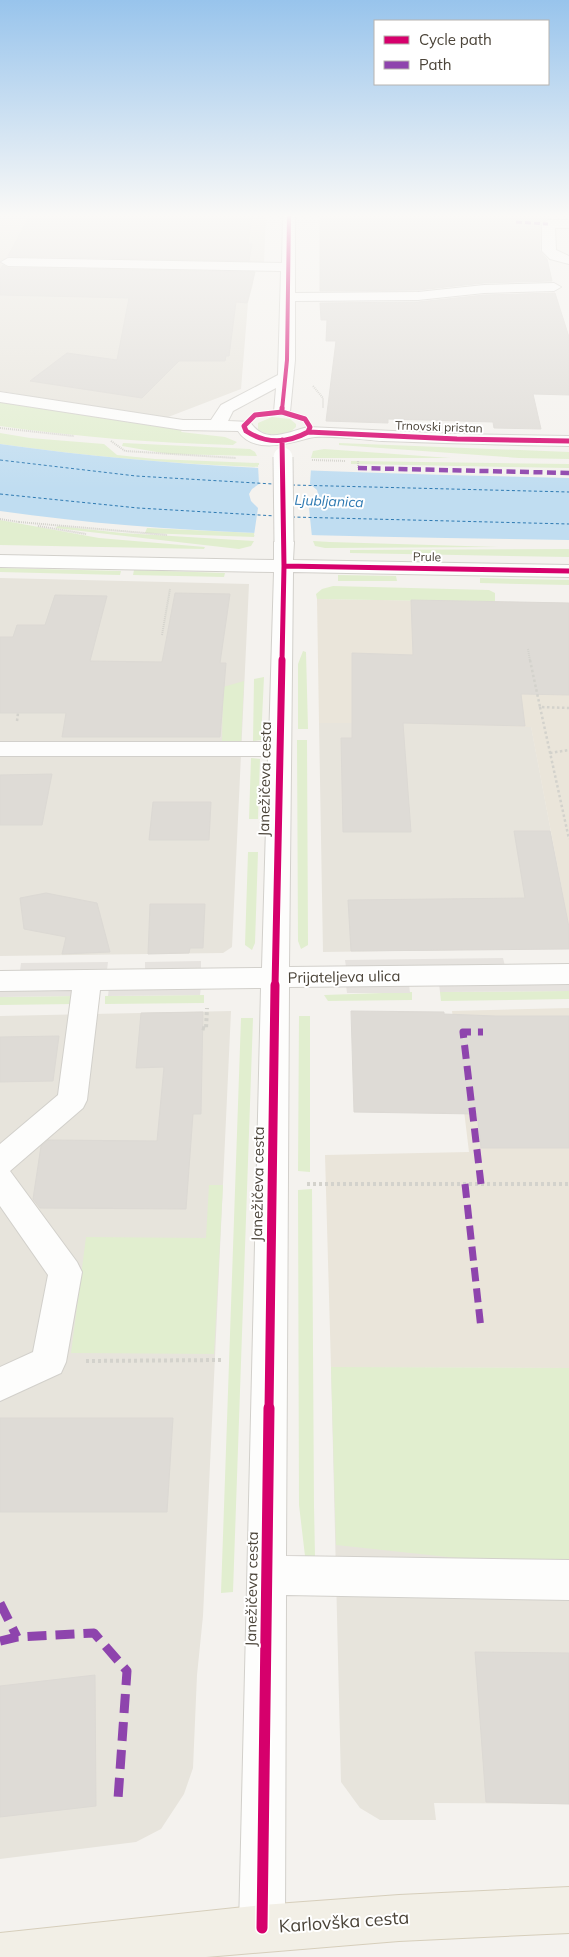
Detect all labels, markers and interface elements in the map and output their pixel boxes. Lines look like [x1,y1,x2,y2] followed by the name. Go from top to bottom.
[374,20,549,85] legend
[419,30,492,49] text: Cycle path
[419,55,451,74] text: Path
[395,417,483,436] street label: Trnovski pristan
[294,491,364,511] water label: Ljubljanica
[413,549,441,564] street label: Prule
[254,721,275,837] street label: Janežičeva cesta
[288,966,400,987] street label: Prijateljeva ulica
[247,1126,268,1242] street label: Janežičeva cesta
[241,1531,262,1647] street label: Janežičeva cesta
[278,1905,410,1938] street label: Karlovška cesta

